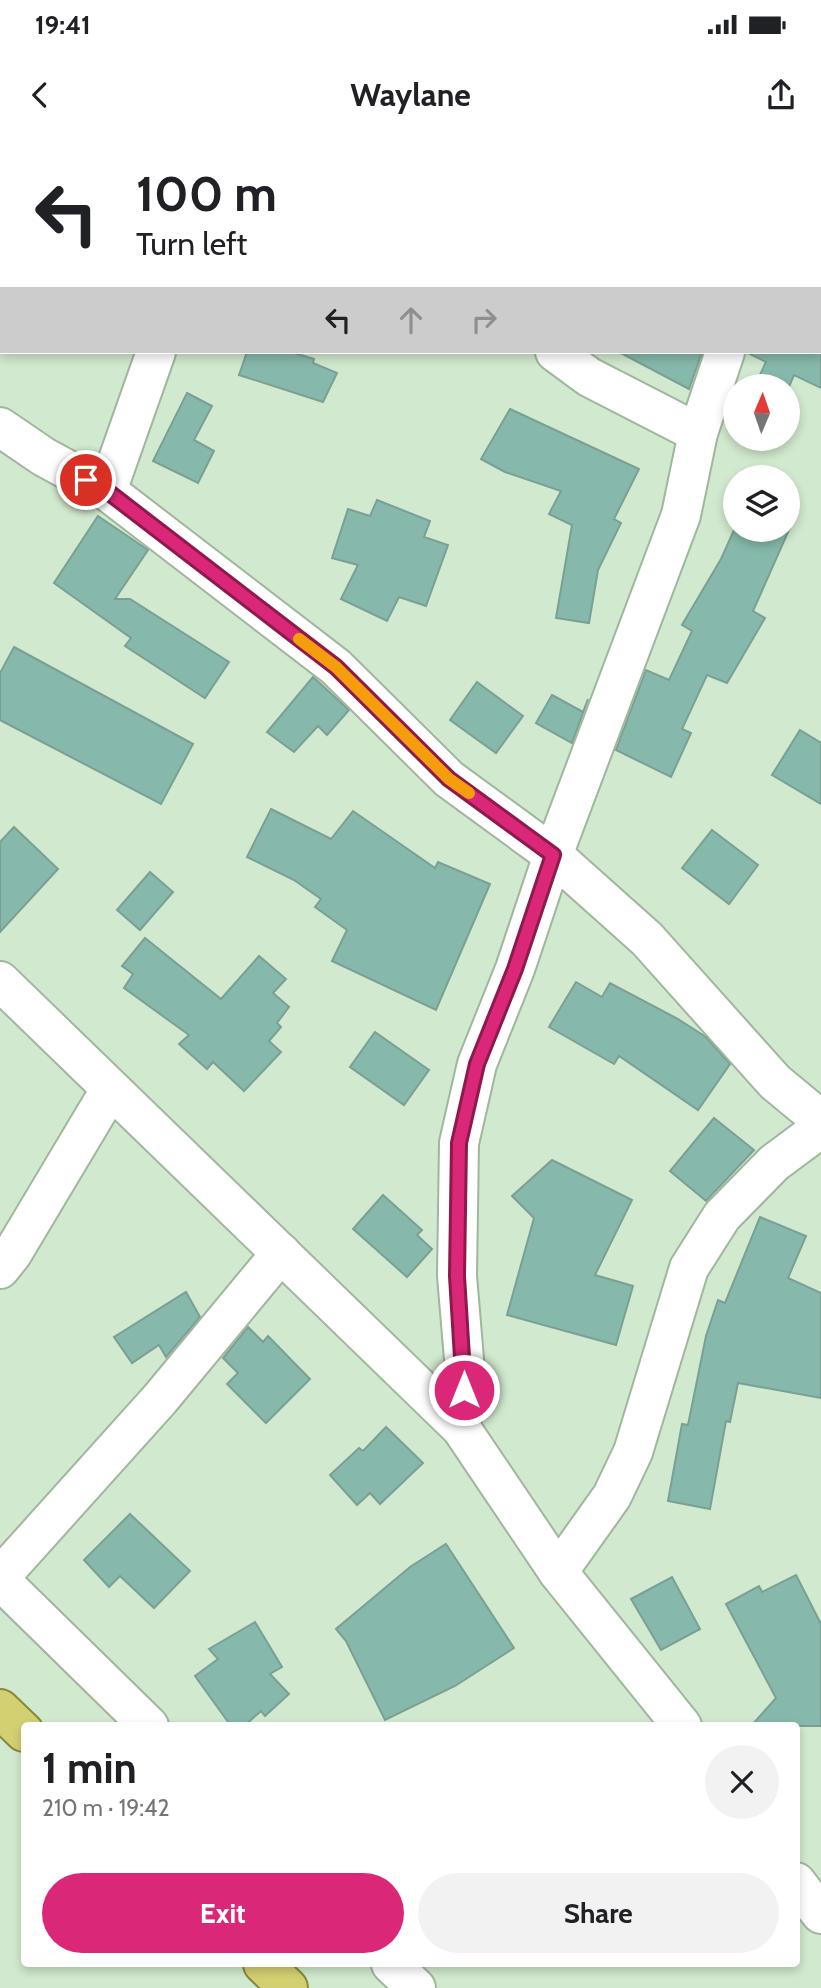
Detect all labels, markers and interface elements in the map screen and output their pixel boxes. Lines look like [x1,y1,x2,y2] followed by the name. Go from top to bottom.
[35,9,91,41] text: 19:41
[350,75,471,114] text: Waylane
[21,76,59,114] icon: back
[762,76,800,114] icon: share
[136,164,277,223] text: 100 m
[21,168,112,259] icon: left
[136,224,247,263] text: Turn left
[319,301,357,339] icon: left
[392,301,430,339] icon: ahead
[465,301,503,339] icon: right
[723,374,800,452] north arrow
[723,374,800,542] map controls
[56,450,116,510] pin
[67,461,105,499] icon: arrive
[723,465,800,542] button: layers
[427,1353,501,1427] position arrow
[42,1742,137,1794] text: 1 min
[705,1745,779,1819] button: close
[42,1794,169,1822] text: 210 m · 19:42
[42,1873,404,1953] button: Exit
[418,1873,779,1953] button: Share

